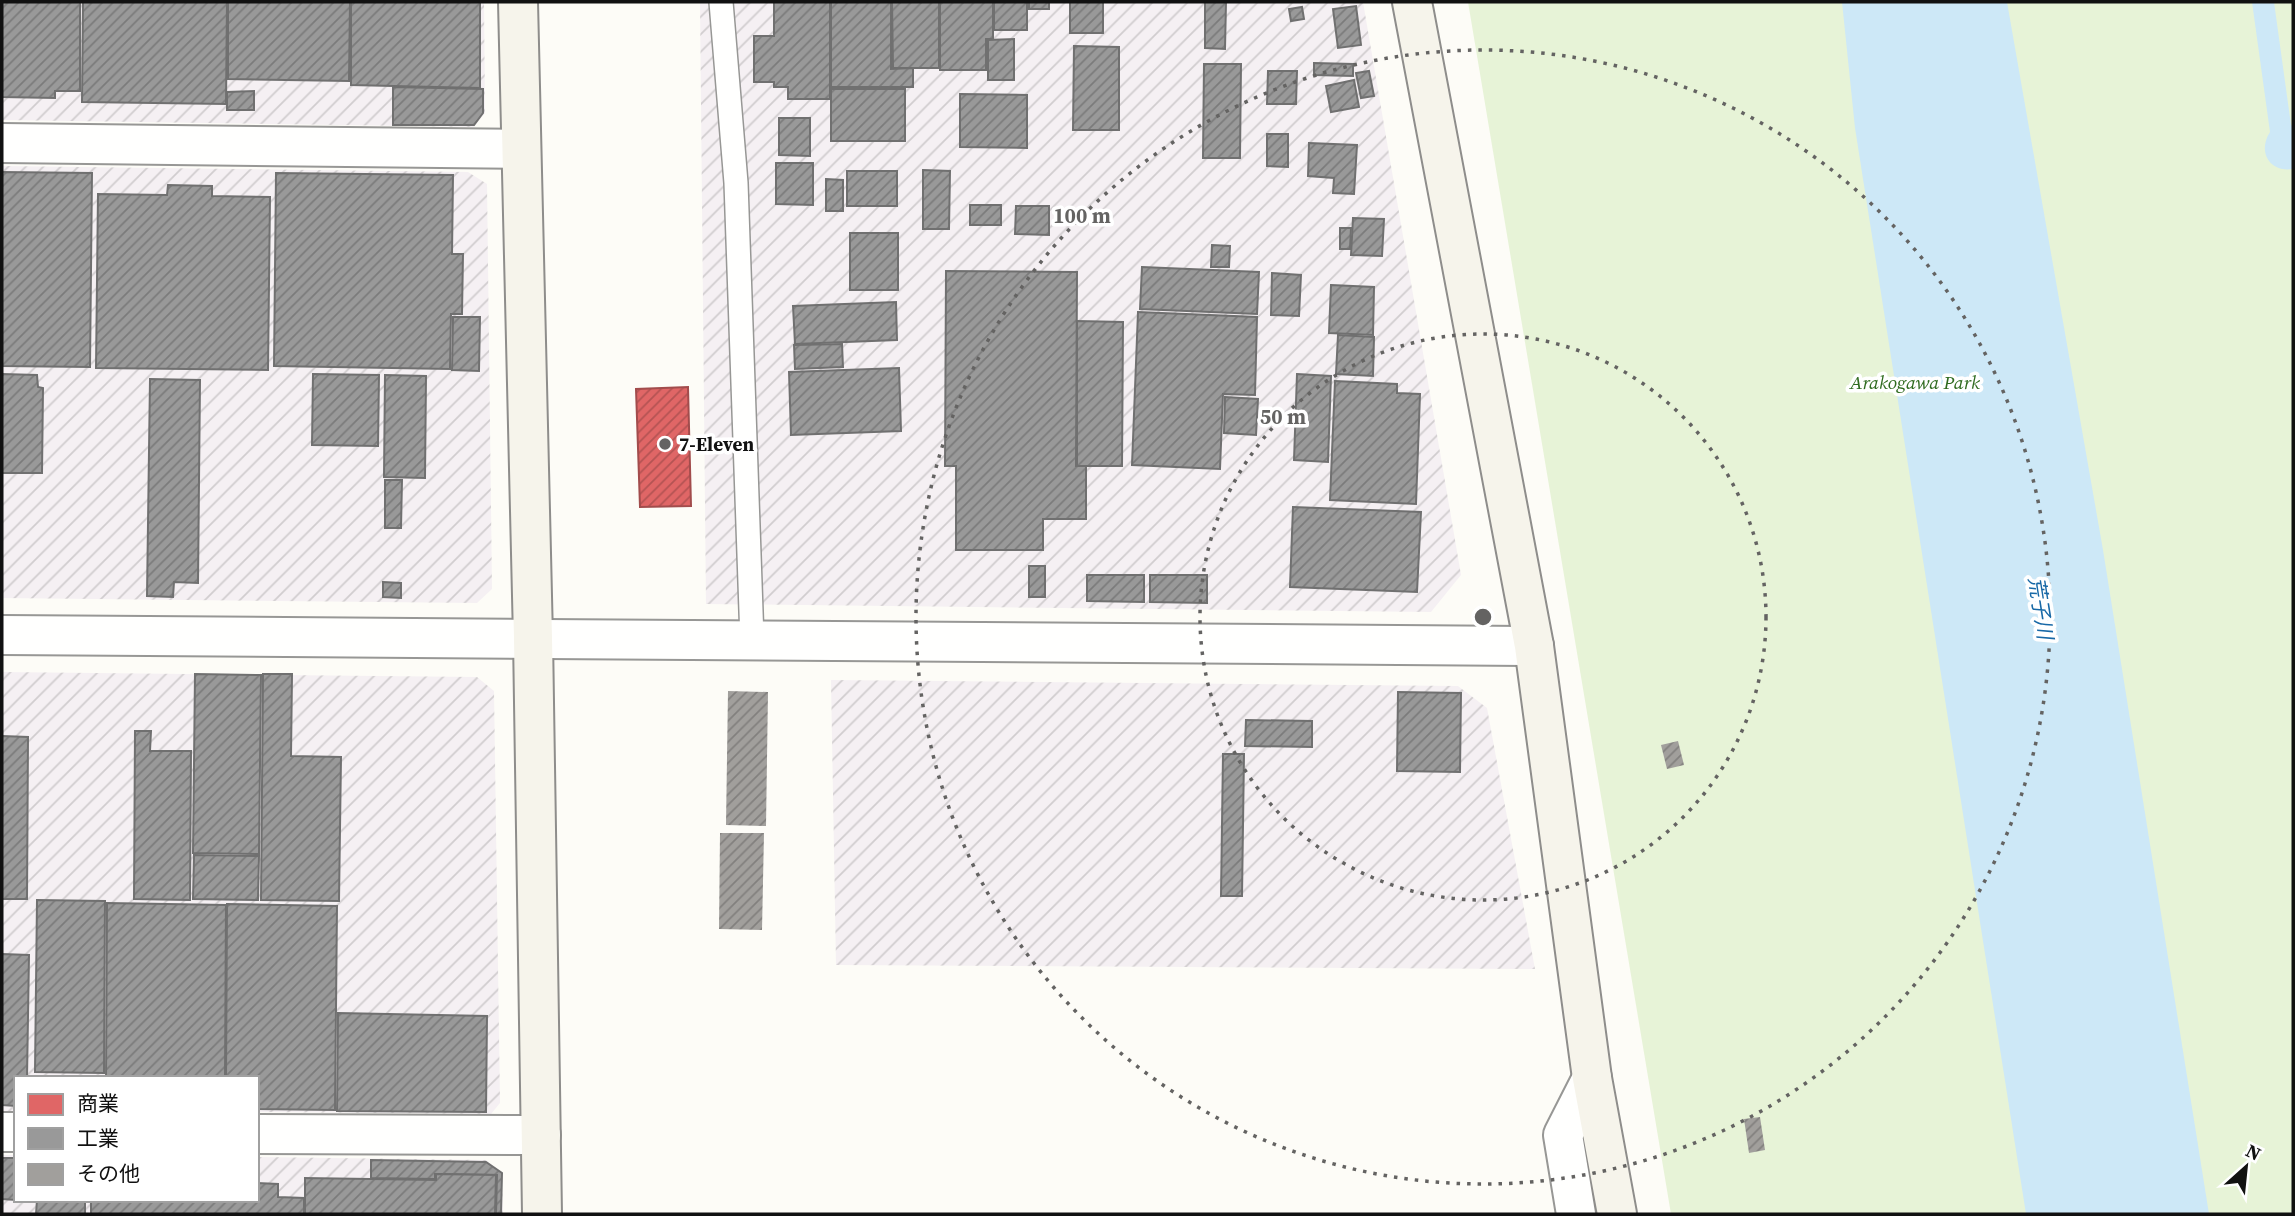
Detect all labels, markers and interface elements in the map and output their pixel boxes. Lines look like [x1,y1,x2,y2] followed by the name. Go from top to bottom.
[1053,201,1111,230] text: 100 m
[1849,369,1980,395] park label: Arakogawa Park
[1260,402,1306,431] text: 50 m
[679,431,754,457] place label: 7-Eleven
[657,436,673,452] marker: 7-Eleven
[2022,575,2061,643] water label: 荒子川
[1471,605,1495,629] centre of rings
[14,1076,259,1202] legend
[77,1089,119,1118] text: 商業
[77,1124,119,1153] text: 工業
[2211,1132,2281,1202] north arrow
[2242,1137,2266,1167] text: N
[77,1159,140,1188] text: その他

